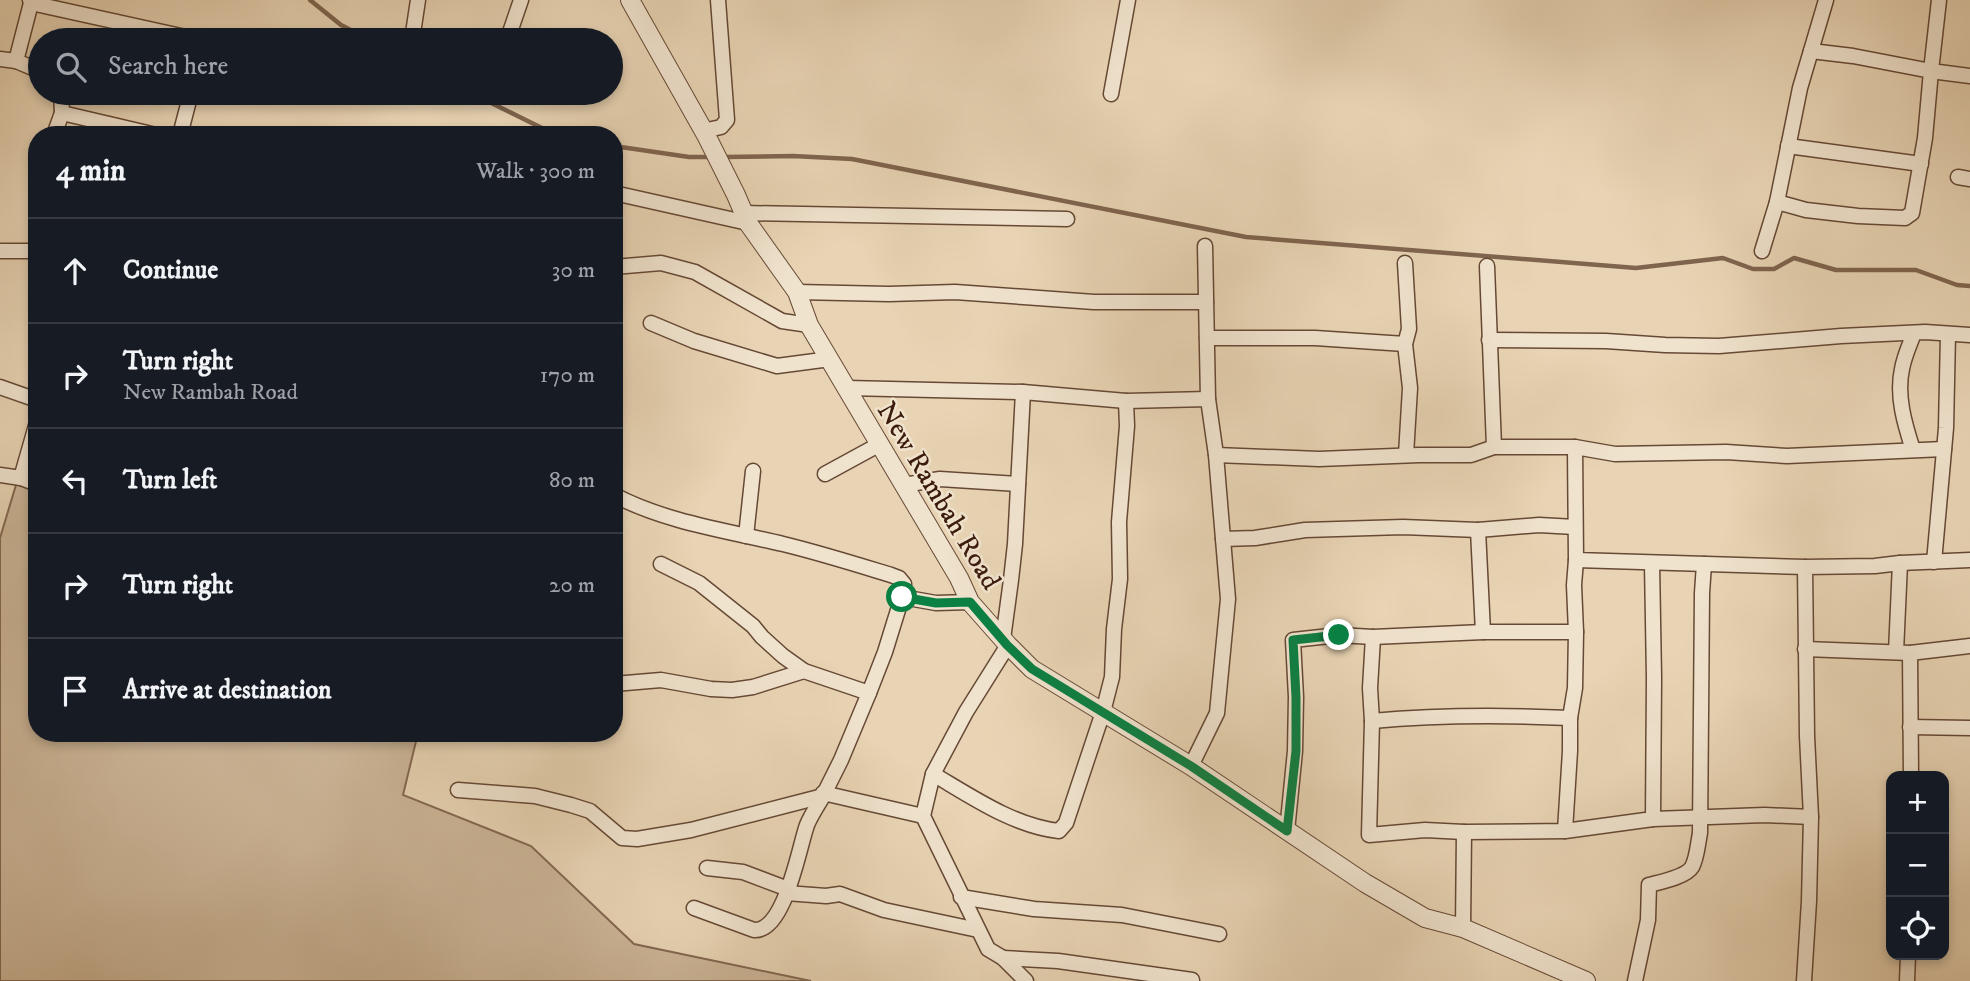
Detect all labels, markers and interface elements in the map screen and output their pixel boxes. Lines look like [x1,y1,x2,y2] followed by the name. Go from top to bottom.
[28,28,623,105] search box
[52,48,90,86] icon: search
[108,50,228,83] text: Search here
[56,153,126,190] text: 4 min
[476,157,595,186] text: Walk · 300 m
[56,252,94,290] icon: ahead
[123,254,218,287] text: Continue
[552,256,595,285] text: 30 m
[123,345,233,378] text: Turn right
[56,357,94,395] icon: right
[540,361,595,390] text: 170 m
[123,378,298,407] text: New Rambah Road
[869,395,1009,596] street label: New Rambah Road
[56,462,94,500] icon: left
[123,464,217,497] text: Turn left
[549,466,595,495] text: 80 m
[56,567,94,605] icon: right
[123,569,233,602] text: Turn right
[549,571,595,600] text: 20 m
[886,581,917,612] route start
[1323,619,1354,650] route end
[56,672,94,710] icon: arrive
[123,674,332,707] text: Arrive at destination
[1886,771,1949,960] map controls
[1886,771,1949,834] button: +
[1886,834,1949,897] button: −
[1886,897,1949,960] button: locate

